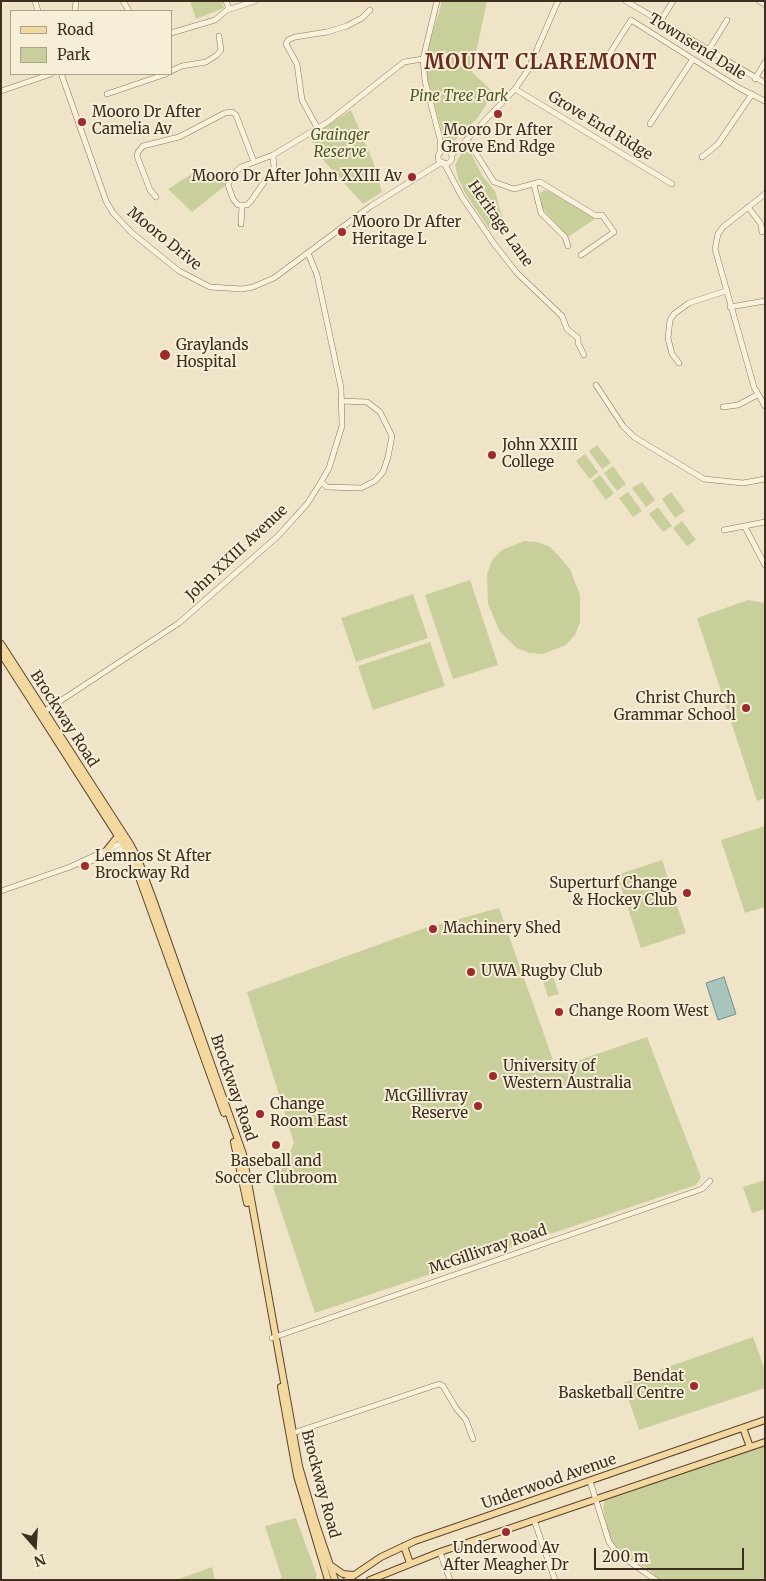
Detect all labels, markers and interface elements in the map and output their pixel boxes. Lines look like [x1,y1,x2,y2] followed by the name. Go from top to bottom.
[10,10,172,75] legend
[645,10,749,84] street label: Townsend Dale
[57,20,93,39] text: Road
[57,45,90,64] text: Park
[422,51,660,75] district label: MOUNT CLAREMONT
[410,88,508,106] park label: Pine Tree Park
[545,88,655,164] street label: Grove End Ridge
[92,104,201,139] place label: Mooro Dr After Camelia Av
[492,108,504,120] marker: Mooro Dr After Grove End Rdge
[76,116,88,128] marker: Mooro Dr After Camelia Av
[441,122,555,157] place label: Mooro Dr After Grove End Rdge
[310,127,370,162] park label: Grainger Reserve
[191,168,402,186] place label: Mooro Dr After John XXIII Av
[406,171,418,183] marker: Mooro Dr After John XXIII Av
[464,177,536,271] street label: Heritage Lane
[123,204,205,274] street label: Mooro Drive
[352,214,461,249] place label: Mooro Dr After Heritage L
[336,226,348,238] marker: Mooro Dr After Heritage L
[176,337,249,372] place label: Graylands Hospital
[158,348,172,362] marker: Graylands Hospital
[502,437,578,472] place label: John XXIII College
[486,449,498,461] marker: John XXIII College
[183,501,291,605] street label: John XXIII Avenue
[26,667,102,771] street label: Brockway Road
[614,690,736,725] place label: Christ Church Grammar School
[740,702,752,714] marker: Christ Church Grammar School
[95,848,212,883] place label: Lemnos St After Brockway Rd
[79,860,91,872] marker: Lemnos St After Brockway Rd
[549,875,677,910] place label: Superturf Change & Hockey Club
[681,887,693,899] marker: Superturf Change & Hockey Club
[443,920,561,938] place label: Machinery Shed
[427,923,439,935] marker: Machinery Shed
[481,963,602,981] place label: UWA Rugby Club
[465,966,477,978] marker: UWA Rugby Club
[569,1003,709,1021] place label: Change Room West
[553,1006,565,1018] marker: Change Room West
[206,1032,260,1144] street label: Brockway Road
[503,1058,631,1093] place label: University of Western Australia
[487,1070,499,1082] marker: University of Western Australia
[385,1088,468,1123] place label: McGillivray Reserve
[270,1096,348,1131] place label: Change Room East
[472,1100,484,1112] marker: McGillivray Reserve
[254,1108,266,1120] marker: Change Room East
[270,1139,282,1151] marker: Baseball and Soccer Clubroom
[215,1153,337,1188] place label: Baseball and Soccer Clubroom
[427,1221,549,1279] street label: McGillivray Road
[558,1368,684,1403] place label: Bendat Basketball Centre
[688,1380,700,1392] marker: Bendat Basketball Centre
[297,1428,343,1540] street label: Brockway Road
[479,1451,619,1513] street label: Underwood Avenue
[10,1521,60,1571] north arrow
[500,1526,512,1538] marker: Underwood Av After Meagher Dr
[596,1538,746,1570] scale bar
[443,1540,569,1575] place label: Underwood Av After Meagher Dr
[602,1547,649,1566] text: 200 m
[32,1550,48,1570] text: N

